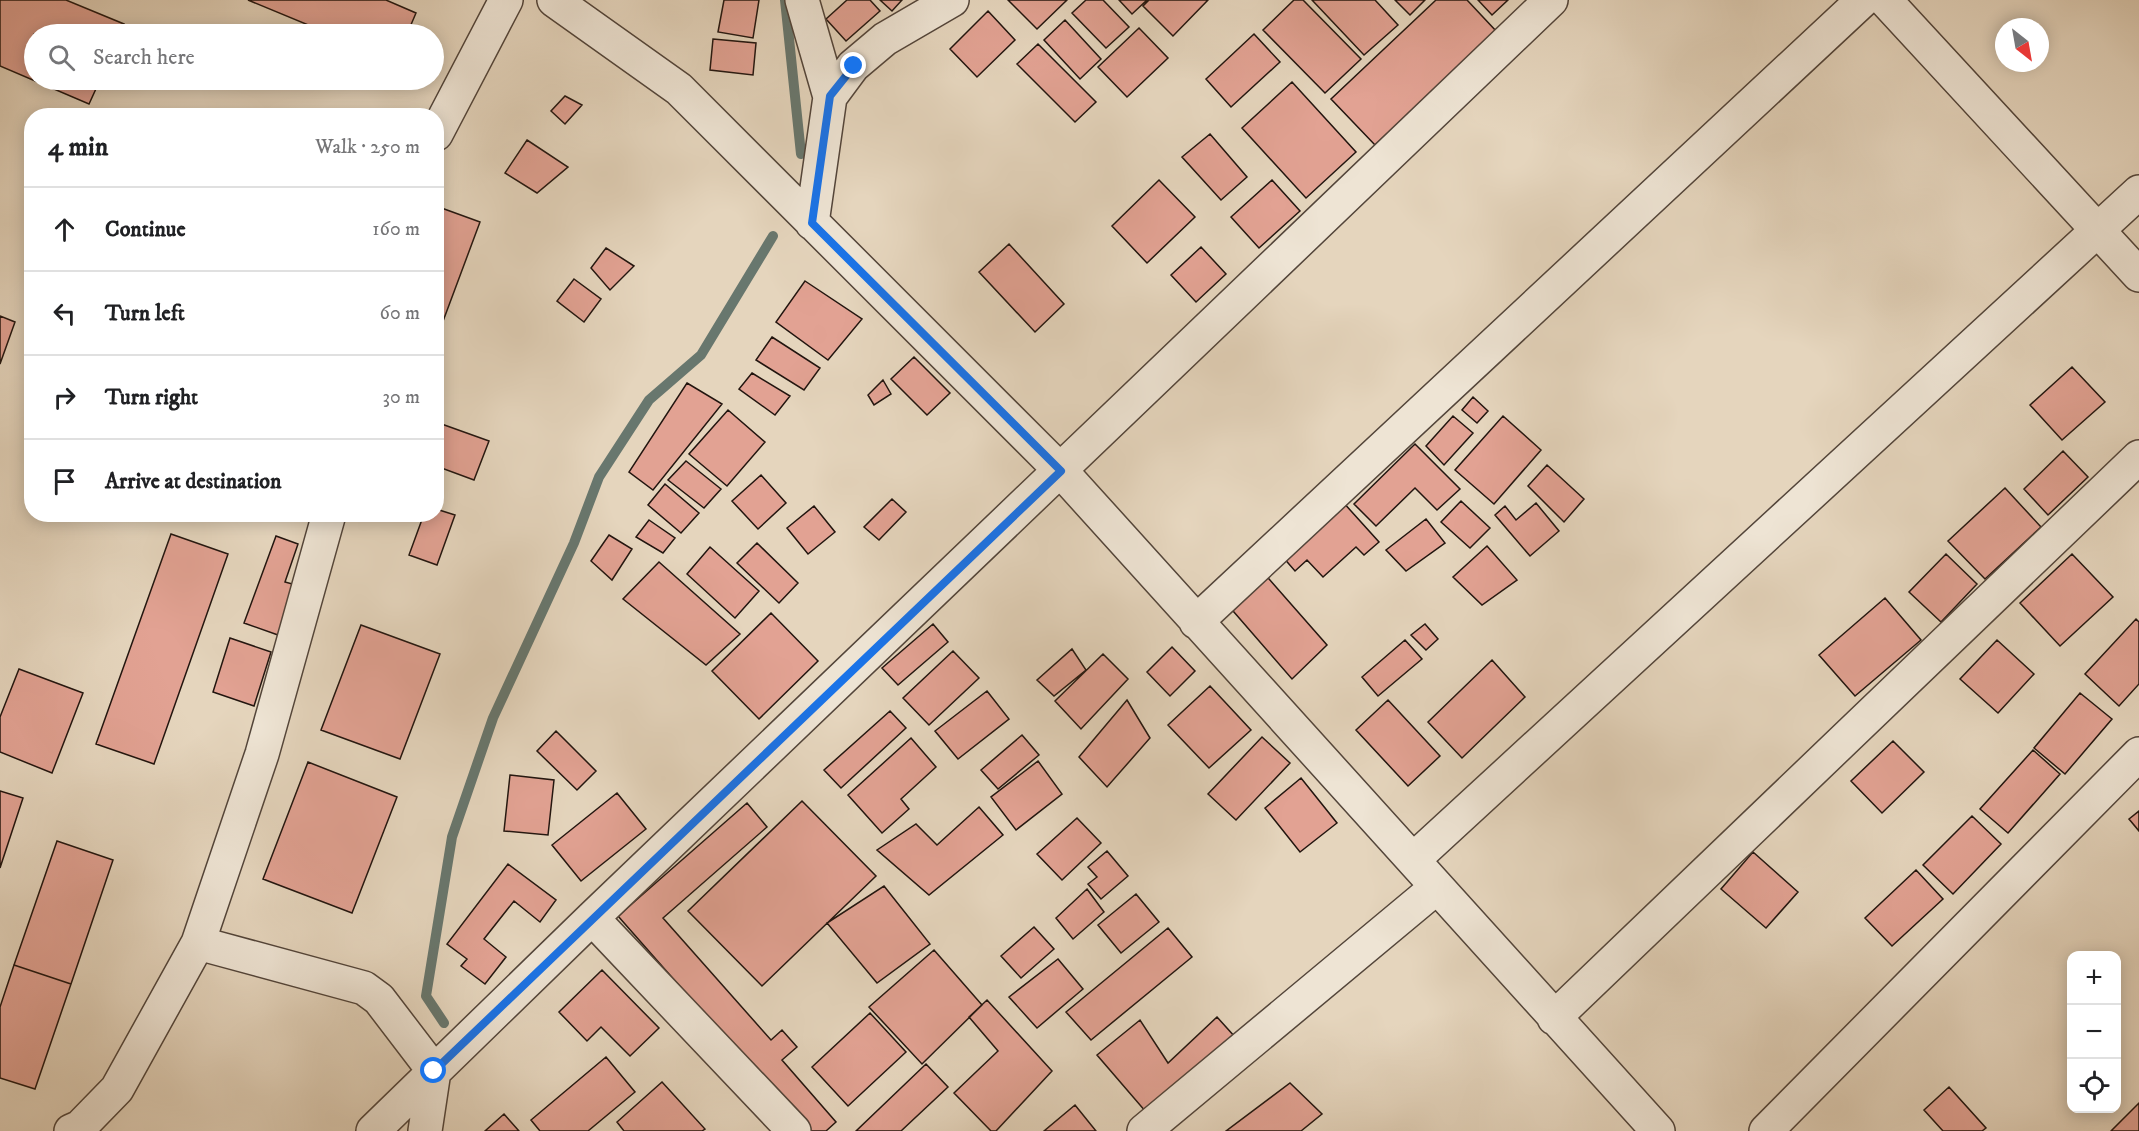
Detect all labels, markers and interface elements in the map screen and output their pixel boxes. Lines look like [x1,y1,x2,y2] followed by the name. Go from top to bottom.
[1995,18,2049,72] north arrow
[24,24,444,90] search box
[45,41,78,74] icon: search
[93,44,195,71] text: Search here
[840,52,866,78] route end
[48,131,108,164] text: 4 min
[315,135,420,160] text: Walk · 250 m
[48,213,81,246] icon: ahead
[105,216,186,243] text: Continue
[372,217,420,242] text: 160 m
[48,297,81,330] icon: left
[105,300,185,327] text: Turn left
[380,301,420,326] text: 60 m
[48,381,81,414] icon: right
[105,384,198,411] text: Turn right
[382,385,420,410] text: 30 m
[48,465,81,498] icon: arrive
[105,468,282,495] text: Arrive at destination
[2067,951,2121,1113] map controls
[2067,951,2121,1005] button: +
[2067,1005,2121,1059] button: −
[420,1057,446,1083] route start
[2067,1059,2121,1113] button: locate

